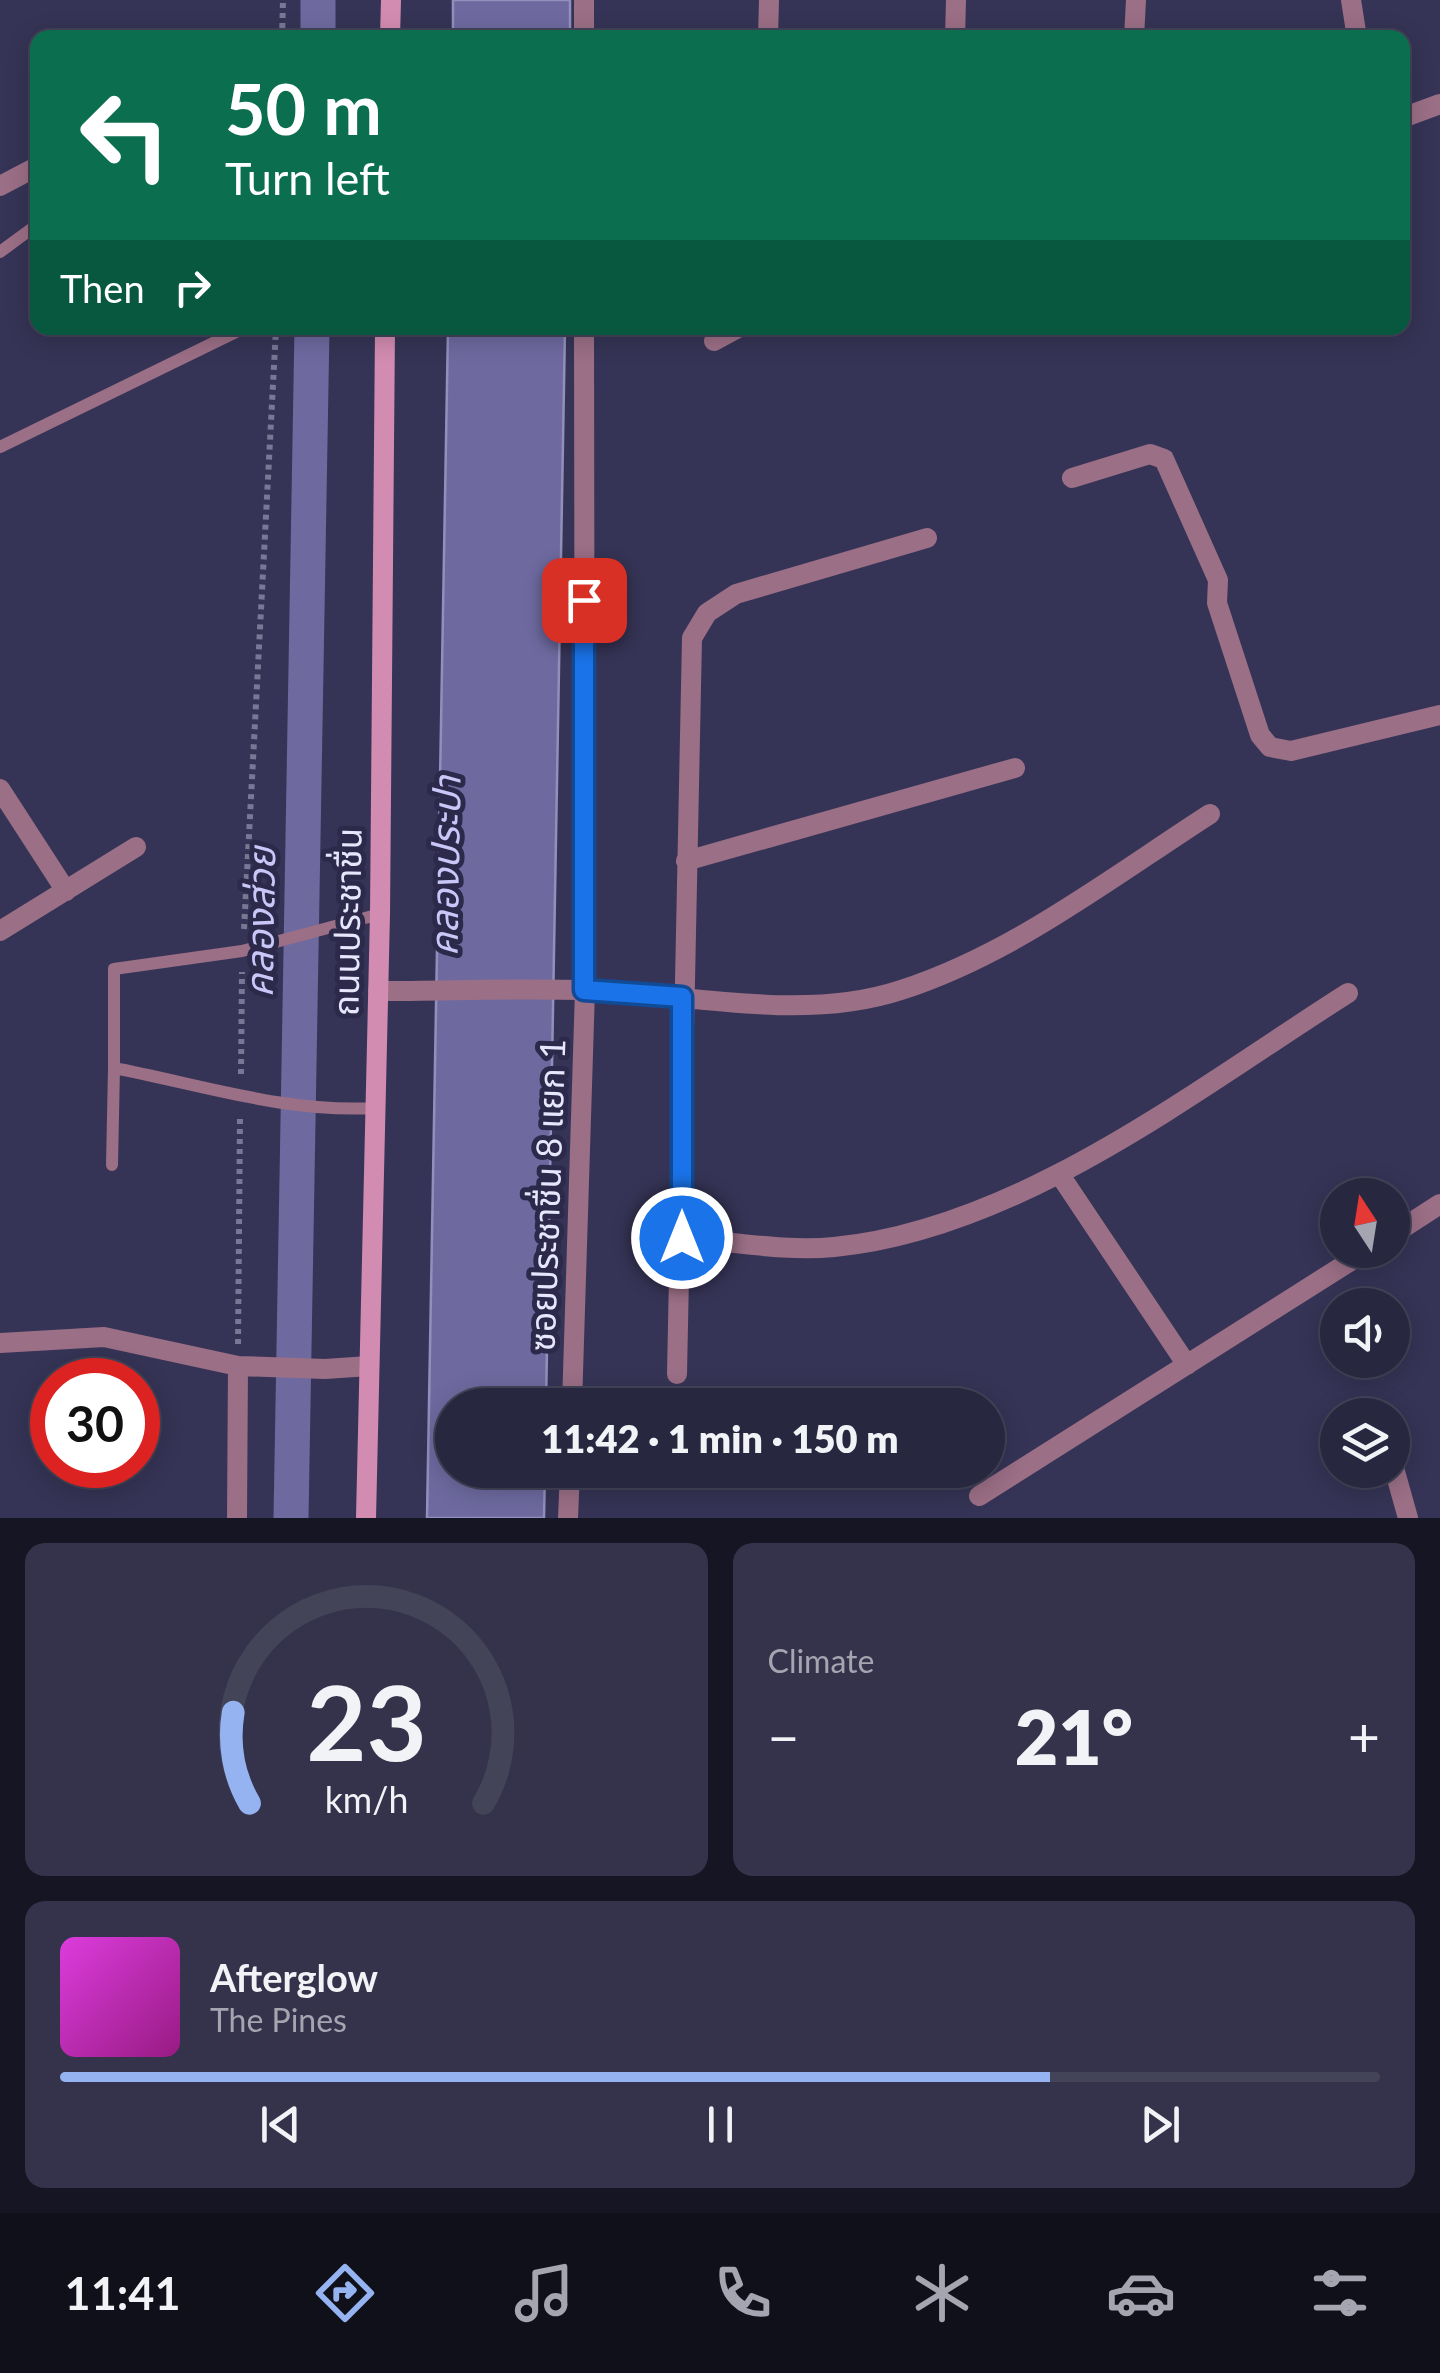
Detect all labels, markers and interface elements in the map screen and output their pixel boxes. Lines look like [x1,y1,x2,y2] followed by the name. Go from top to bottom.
[225,66,382,150] text: 50 m
[60,70,190,200] icon: left
[225,151,390,205] text: Turn left
[165,260,220,315] icon: right
[60,265,145,311] text: Then
[542,558,627,643] pin
[557,573,612,628] icon: arrive
[419,774,469,956] water label: คลองประปา
[322,828,369,1016] street label: ถนนประชาชื่น
[235,844,283,998] water label: คลองส่วย
[519,1038,572,1352] street label: ซอยประชาชื่น 8 แยก 1
[1320,1178,1410,1268] north arrow
[1320,1178,1410,1488] map controls
[630,1186,734,1290] position arrow
[1320,1288,1410,1378] button: sound
[30,1358,160,1488] speed limit sign: 30
[1320,1398,1410,1488] button: layers
[541,1415,899,1461] text: 11:42 · 1 min · 150 m
[768,1641,874,1680] text: Climate
[306,1658,427,1783] text: 23
[1015,1691,1133,1781] text: 21°
[768,1703,799,1769] text: −
[1348,1703,1380,1769] text: +
[324,1778,408,1821] text: km/h
[210,1954,378,2000] text: Afterglow
[210,2000,347,2039] text: The Pines
[253,2097,308,2152] icon: previous
[693,2097,748,2152] icon: pause
[1133,2097,1188,2152] icon: next
[310,2258,380,2328] icon: directions
[509,2258,579,2328] icon: music
[708,2258,778,2328] icon: phone
[907,2258,977,2328] icon: climate
[1106,2258,1176,2328] icon: car
[1305,2258,1375,2328] icon: filters
[65,2266,181,2320] text: 11:41

